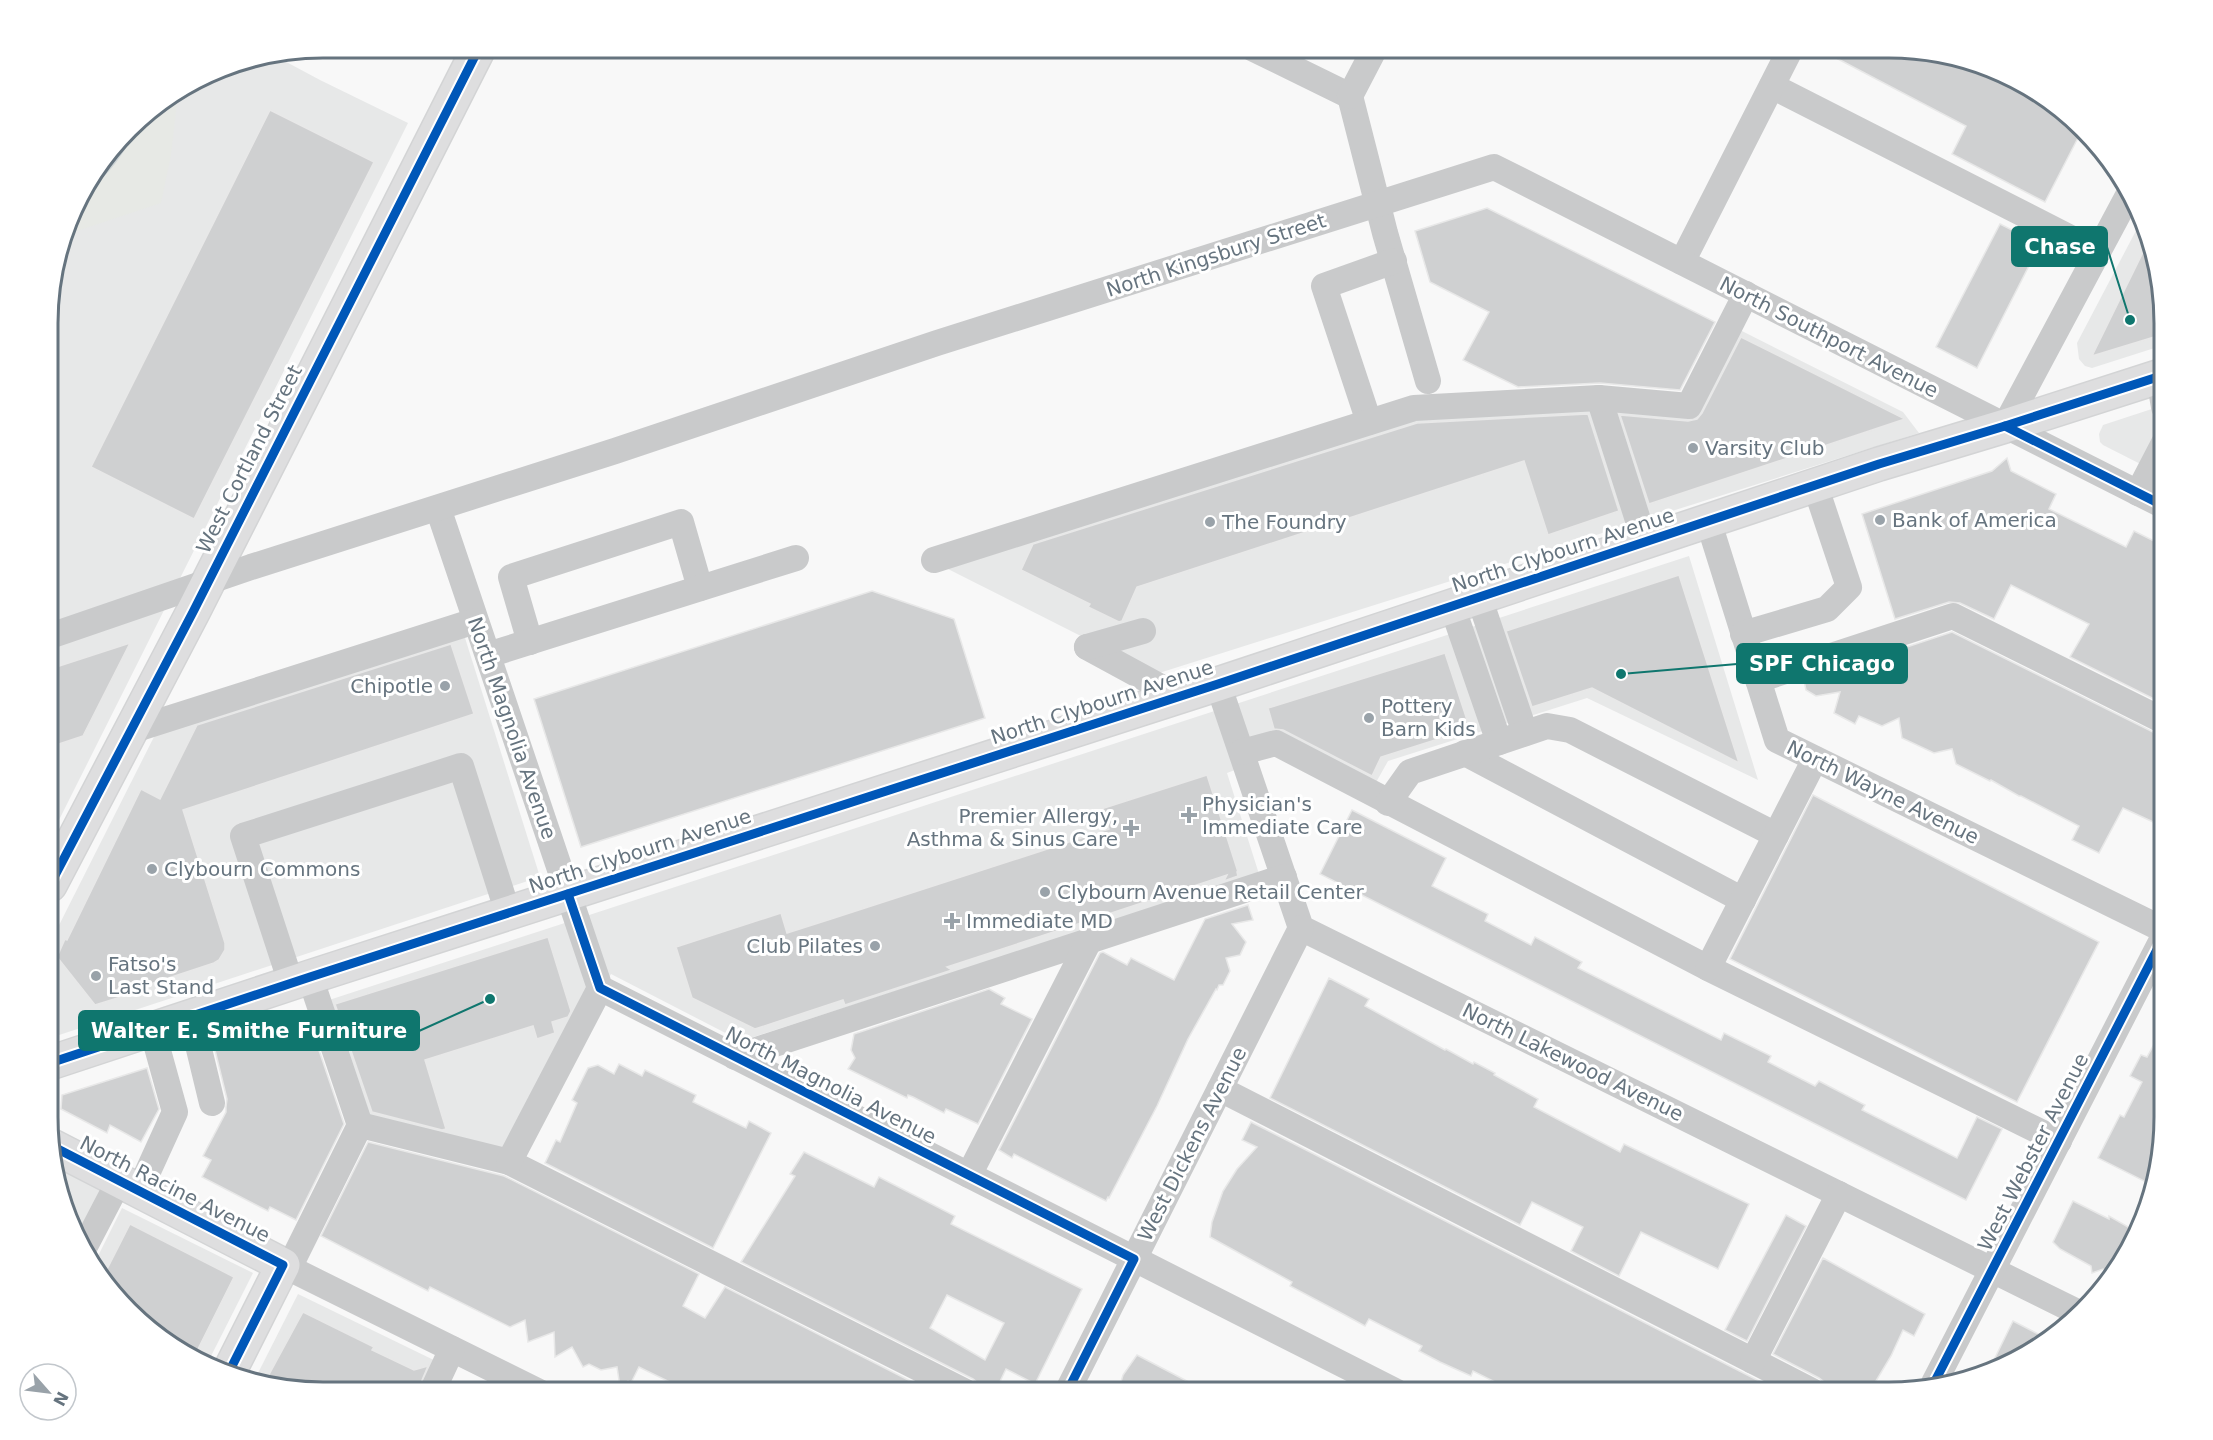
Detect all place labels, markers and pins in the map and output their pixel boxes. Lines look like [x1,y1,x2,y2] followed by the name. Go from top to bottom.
[2012,227,2107,266] callout: Chase
[1705,436,1825,460] place label: Varsity Club
[1686,441,1700,455] marker: Varsity Club
[1892,508,2057,532] place label: Bank of America
[1221,510,1347,534] place label: The Foundry
[1873,513,1887,527] marker: Bank of America
[1203,515,1217,529] marker: The Foundry
[1737,644,1907,683] callout: SPF Chicago
[350,674,433,698] place label: Chipotle
[438,679,452,693] marker: Chipotle
[1381,694,1476,741] place label: Pottery Barn Kids
[1362,711,1376,725] marker: Pottery Barn Kids
[1202,792,1363,839] place label: Physician's Immediate Care
[907,804,1118,851] place label: Premier Allergy, Asthma & Sinus Care
[1180,806,1198,824] marker: Physician's Immediate Care
[1122,819,1140,837] marker: Premier Allergy, Asthma & Sinus Care
[164,857,360,881] place label: Clybourn Commons
[145,862,159,876] marker: Clybourn Commons
[1057,880,1364,904] place label: Clybourn Avenue Retail Center
[1038,885,1052,899] marker: Clybourn Avenue Retail Center
[966,909,1113,933] place label: Immediate MD
[943,912,961,930] marker: Immediate MD
[746,934,863,958] place label: Club Pilates
[868,939,882,953] marker: Club Pilates
[108,952,214,999] place label: Fatso's Last Stand
[89,969,103,983] marker: Fatso's Last Stand
[79,1011,419,1050] callout: Walter E. Smithe Furniture

